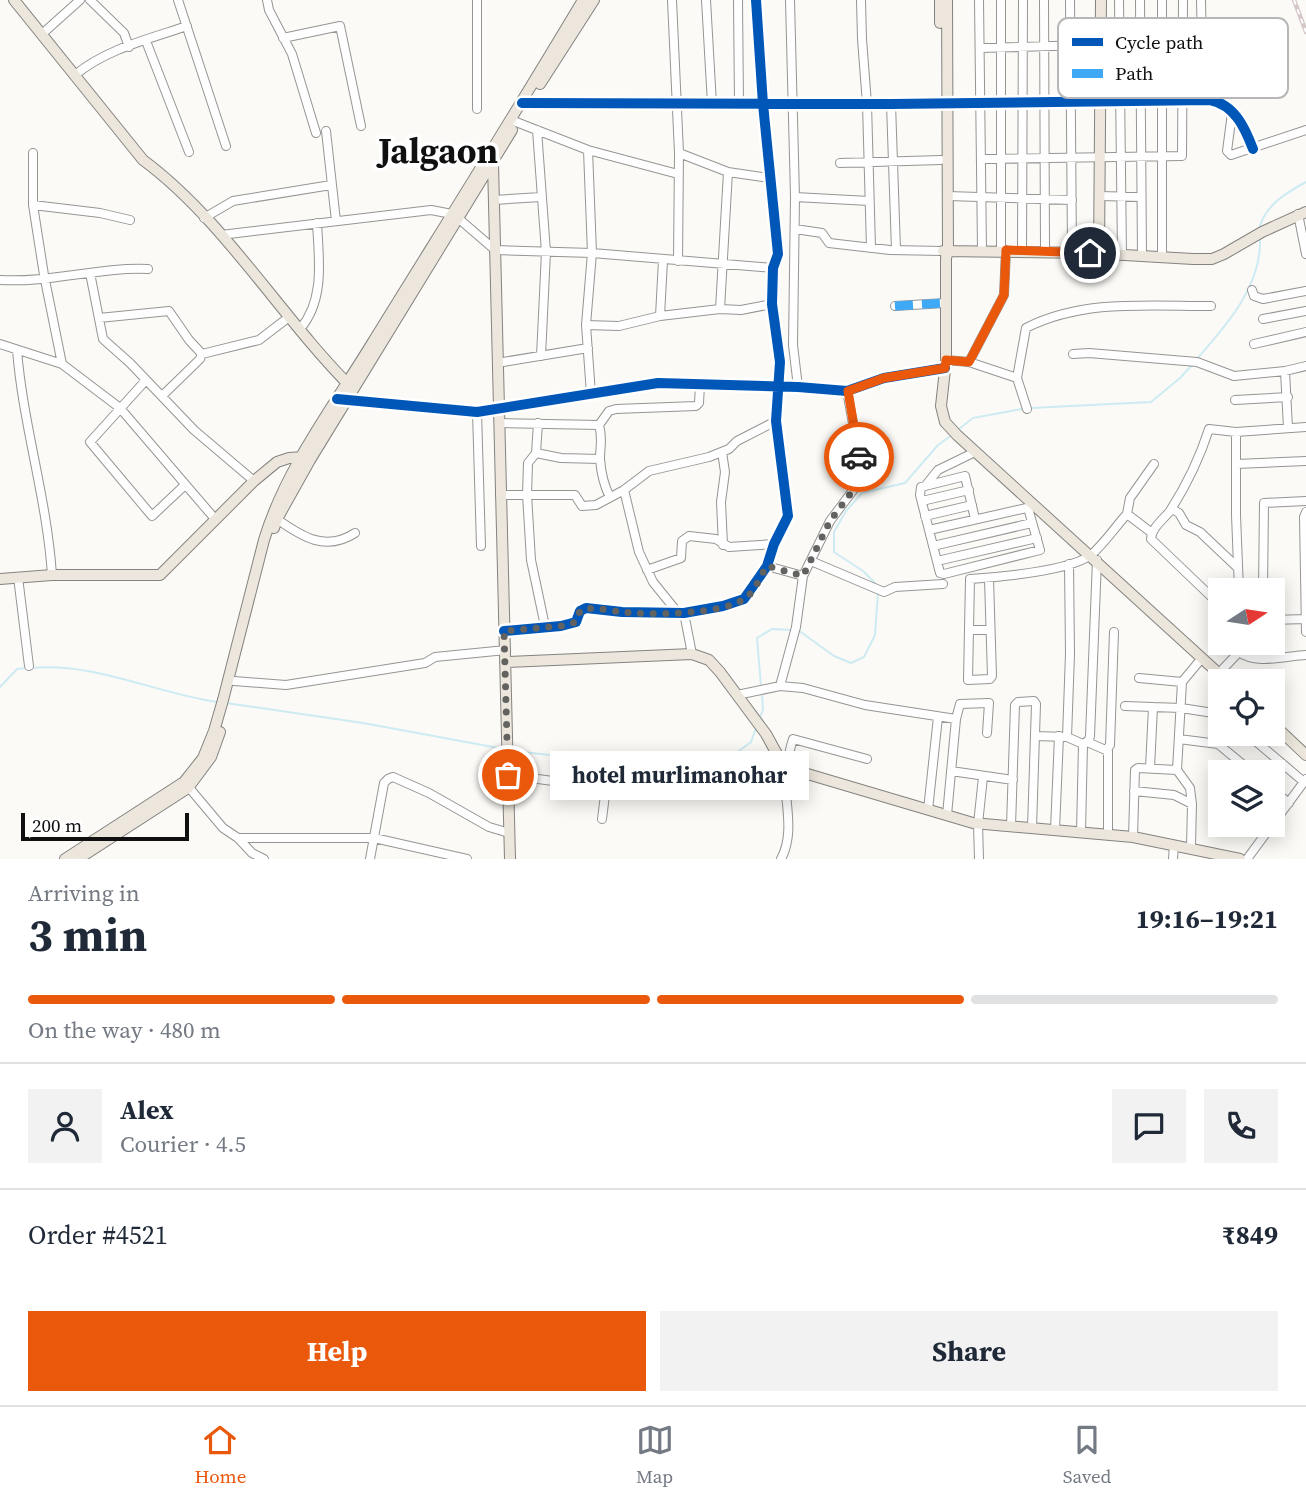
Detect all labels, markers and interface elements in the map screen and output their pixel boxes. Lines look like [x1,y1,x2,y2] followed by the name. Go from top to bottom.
[1058,18,1288,98] legend
[1115,29,1204,55] text: Cycle path
[1115,60,1153,86] text: Path
[376,127,498,175] district label: Jalgaon
[1060,223,1120,283] pin
[1071,234,1109,272] icon: home
[824,422,894,492] courier
[840,438,878,476] icon: car
[1208,578,1284,654] north arrow
[1208,578,1285,837] map controls
[1208,669,1285,746] button: locate
[478,745,538,805] pin
[550,750,809,800] callout: hotel murlimanohar
[489,756,527,794] icon: bag
[572,759,787,791] text: hotel murlimanohar
[1208,760,1285,837] button: layers
[21,810,189,842] scale bar
[32,812,82,838] text: 200 m
[28,877,140,909] text: Arriving in
[1136,901,1278,937] text: 19:16–19:21
[28,903,147,966] text: 3 min
[28,1014,221,1046] text: On the way · 480 m
[28,1089,102,1163] button: person
[1112,1089,1186,1163] button: chat
[1204,1089,1278,1163] button: phone
[120,1092,174,1128] text: Alex
[120,1128,246,1160] text: Courier · 4.5
[28,1217,168,1253] text: Order #4521
[1222,1217,1278,1253] text: ₹849
[28,1311,646,1391] button: Help
[660,1311,1278,1391] button: Share
[195,1421,246,1489] tab: Home
[636,1421,674,1489] tab: Map
[1063,1421,1111,1489] tab: Saved

